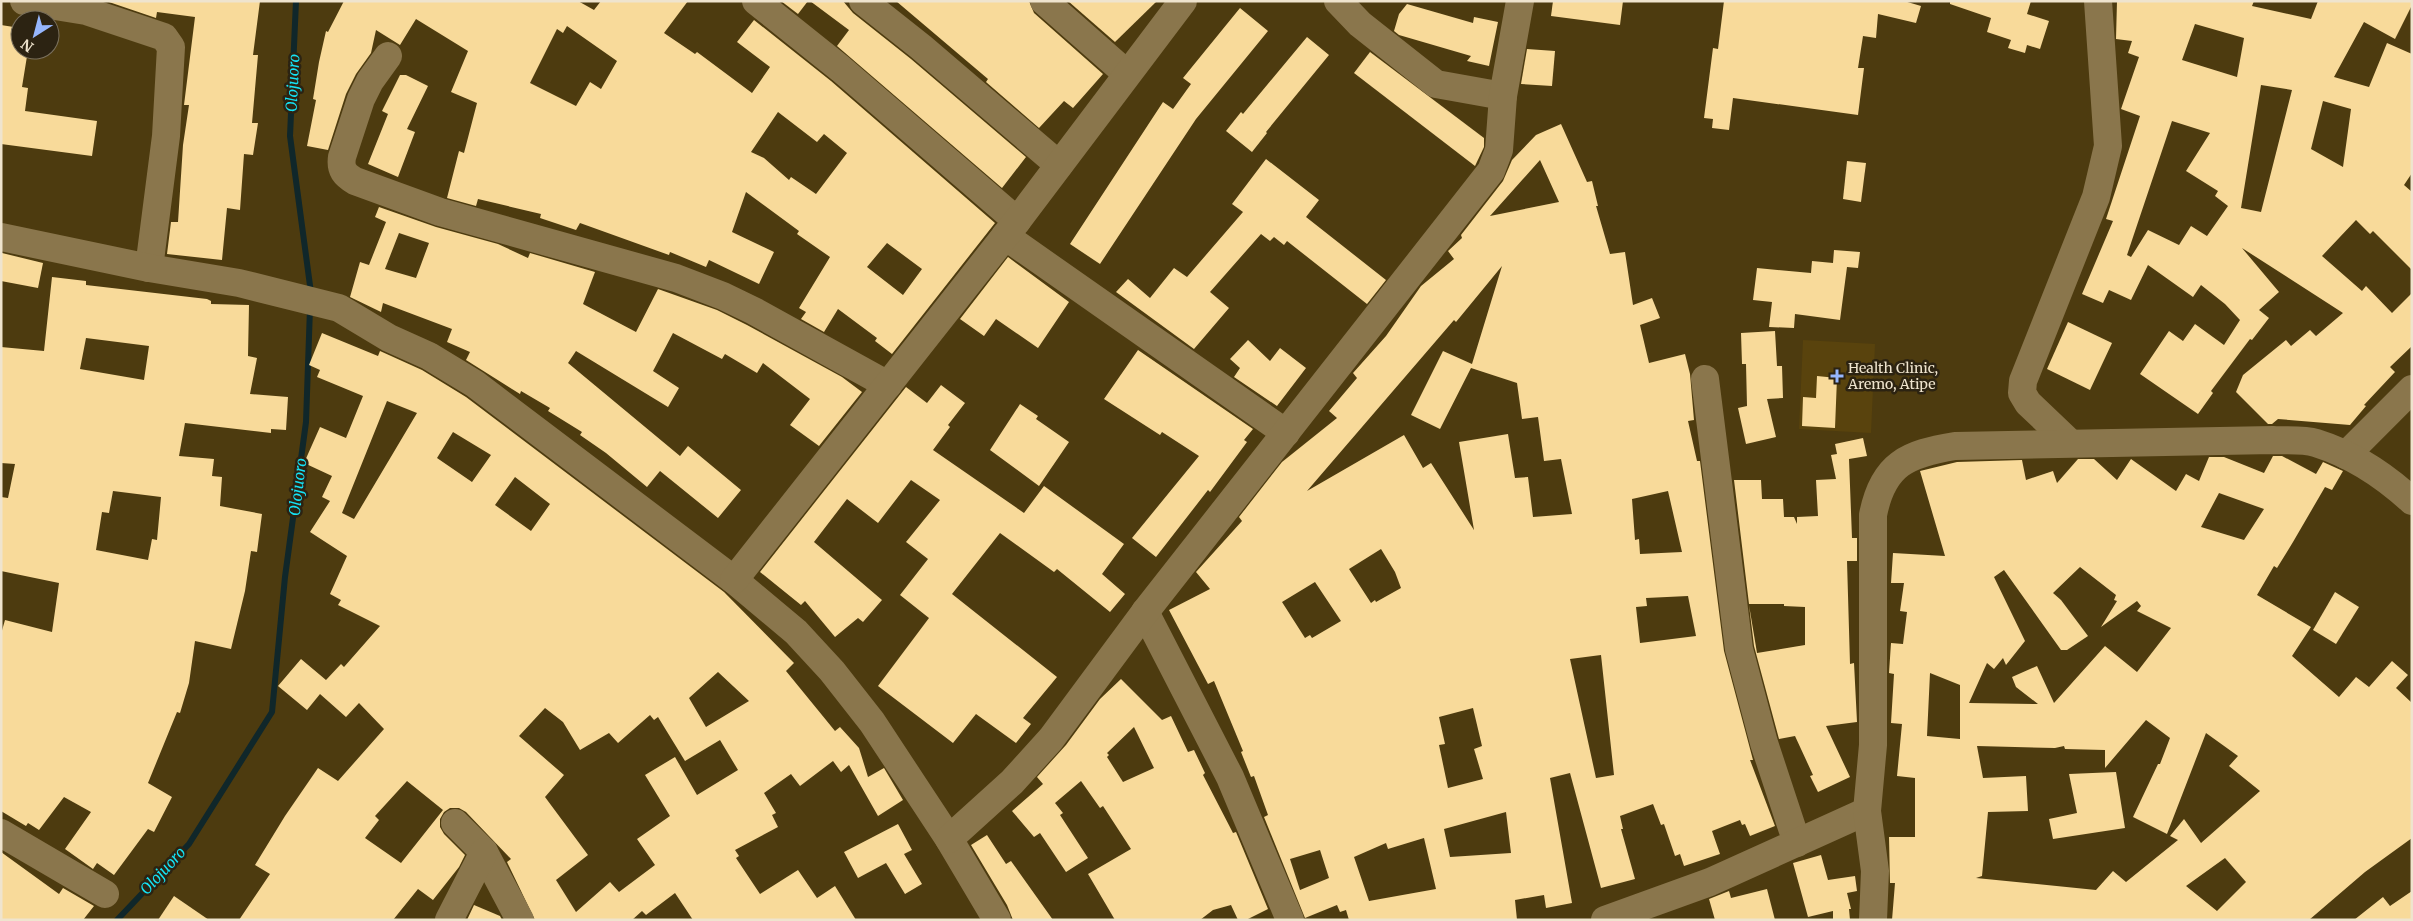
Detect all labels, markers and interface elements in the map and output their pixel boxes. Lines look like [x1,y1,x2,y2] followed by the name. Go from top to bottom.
[10,10,60,60] north arrow
[18,35,37,56] text: N
[281,53,304,113] water label: Olojuoro
[1847,359,1938,393] place label: Health Clinic, Aremo, Atipe
[1830,369,1844,383] marker: Health Clinic, Aremo, Atipe
[285,457,310,517] water label: Olojuoro
[136,843,189,898] water label: Olojuoro

